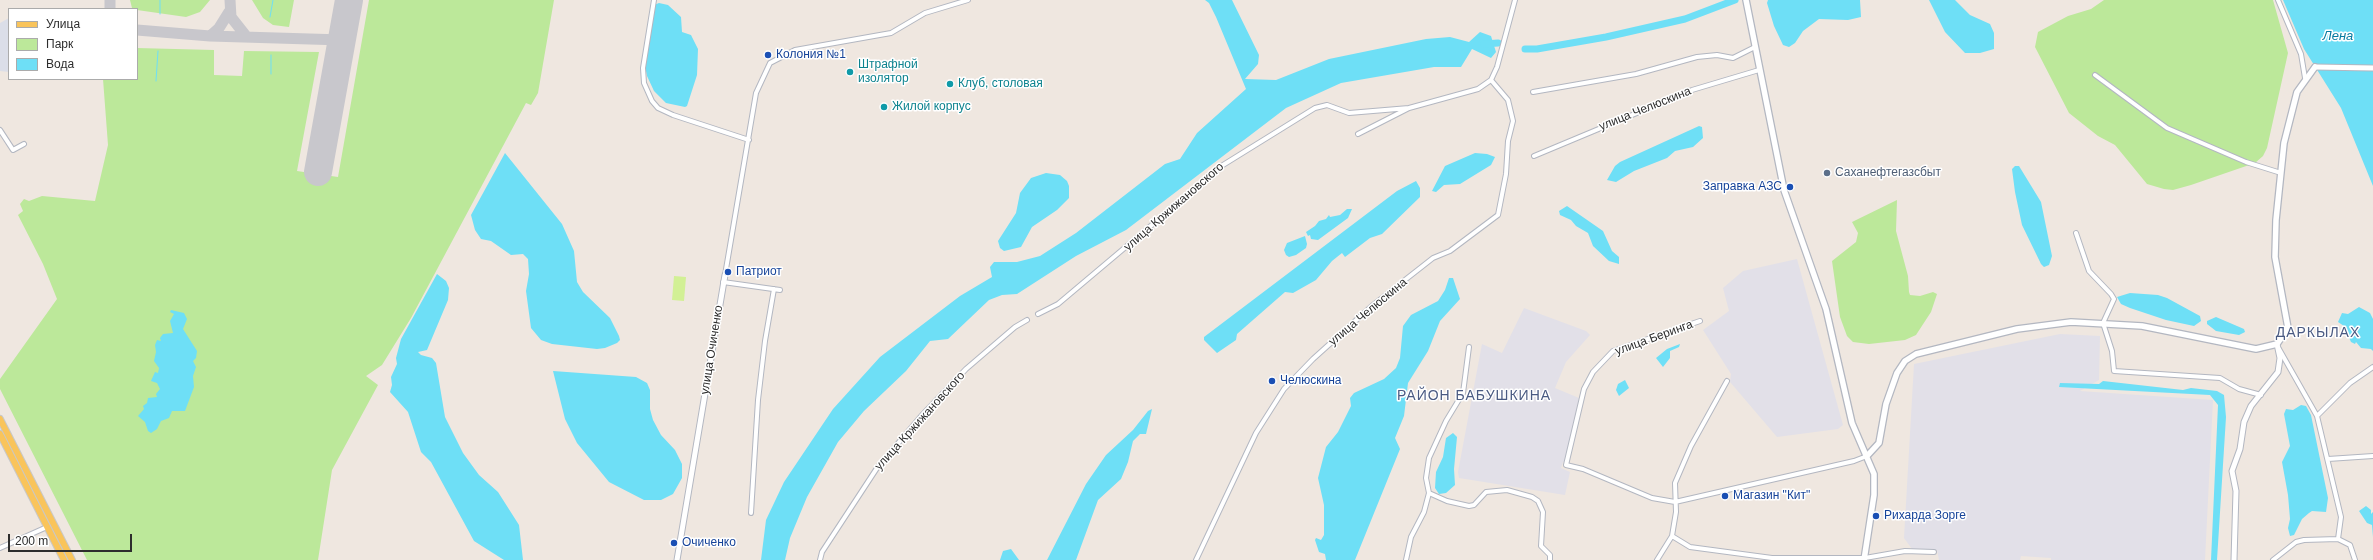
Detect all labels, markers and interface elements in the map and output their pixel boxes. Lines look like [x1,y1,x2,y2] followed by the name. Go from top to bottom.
[8,8,138,80] legend
[46,17,80,31] text: Улица
[2323,28,2353,44] water label: Лена
[46,37,73,51] text: Парк
[776,48,846,62] place label: Колония №1
[763,50,773,60] marker: Колония №1
[46,57,74,71] text: Вода
[858,58,918,86] place label: Штрафной изолятор
[845,67,855,77] marker: Штрафной изолятор
[958,77,1043,91] place label: Клуб, столовая
[945,79,955,89] marker: Клуб, столовая
[1597,84,1693,134] street label: улица Челюскина
[892,100,971,114] place label: Жилой корпус
[879,102,889,112] marker: Жилой корпус
[1121,160,1227,254] street label: улица Кржижановского
[1835,166,1941,180] place label: Саханефтегазсбыт
[1822,168,1832,178] marker: Саханефтегазсбыт
[1703,180,1782,194] place label: Заправка АЗС
[1785,182,1795,192] marker: Заправка АЗС
[736,265,782,279] place label: Патриот
[723,267,733,277] marker: Патриот
[1326,275,1410,349] street label: улица Челюскина
[698,304,726,396] street label: улица Очиченко
[1613,317,1695,359] street label: улица Беринга
[2276,325,2360,341] district label: ДАРКЫЛАХ
[872,369,968,473] street label: улица Кржижановского
[1280,374,1342,388] place label: Челюскина
[1267,376,1277,386] marker: Челюскина
[1397,388,1551,404] district label: РАЙОН БАБУШКИНА
[1733,489,1810,503] place label: Магазин "Кит"
[1720,491,1730,501] marker: Магазин "Кит"
[1884,509,1966,523] place label: Рихарда Зорге
[1871,511,1881,521] marker: Рихарда Зорге
[10,526,134,552] scale bar
[15,534,48,548] text: 200 m
[682,536,736,550] place label: Очиченко
[669,538,679,548] marker: Очиченко

